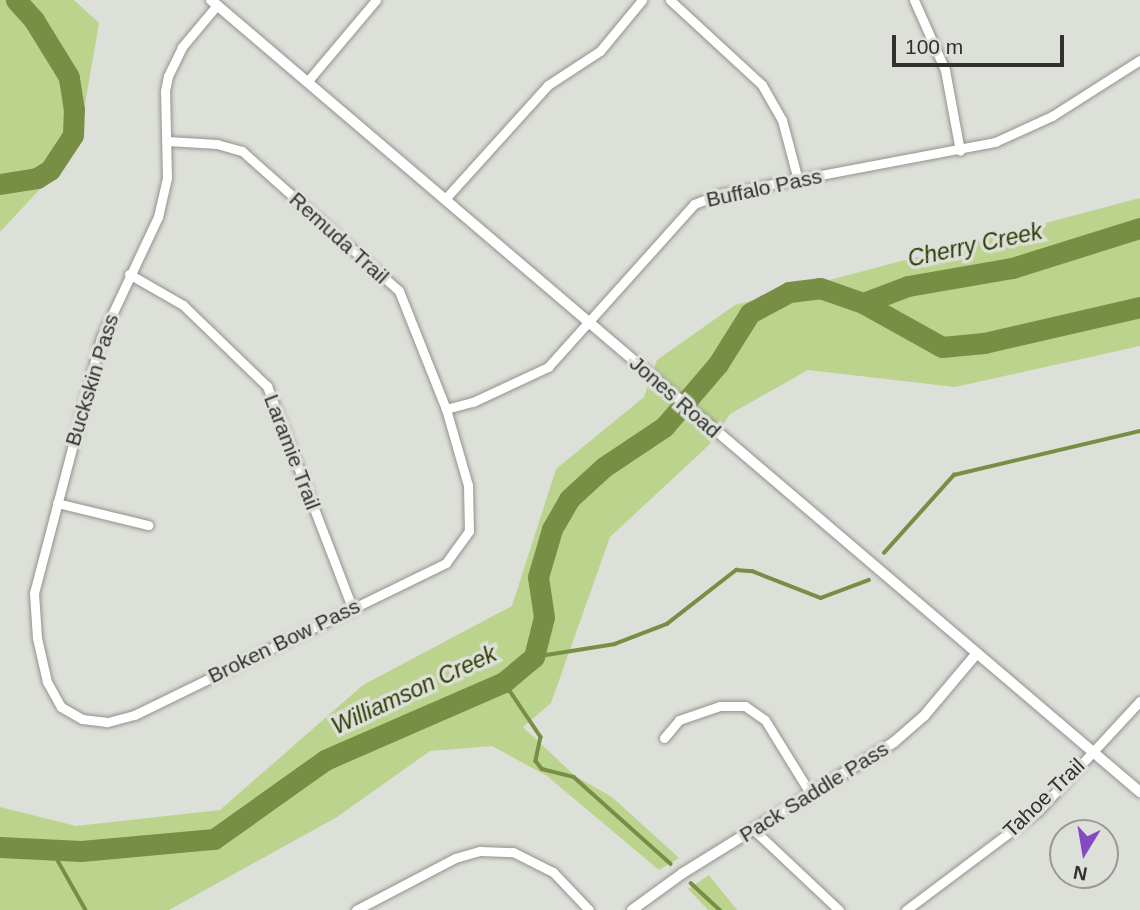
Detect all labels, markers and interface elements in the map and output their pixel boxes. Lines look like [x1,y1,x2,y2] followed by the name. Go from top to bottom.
[895,21,1066,65] scale bar
[905,35,963,58] text: 100 m
[704,163,824,213] street label: Buffalo Pass
[284,187,394,289] street label: Remuda Trail
[905,217,1045,273] water label: Cherry Creek
[60,311,124,449] street label: Buckskin Pass
[624,351,726,443] street label: Jones Road
[258,391,326,513] street label: Laramie Trail
[204,593,364,689] street label: Broken Bow Pass
[327,640,501,740] water label: Williamson Creek
[735,736,893,848] street label: Pack Saddle Pass
[998,753,1090,843] street label: Tahoe Trail
[1049,819,1119,889] north arrow
[1072,862,1089,885] text: N

